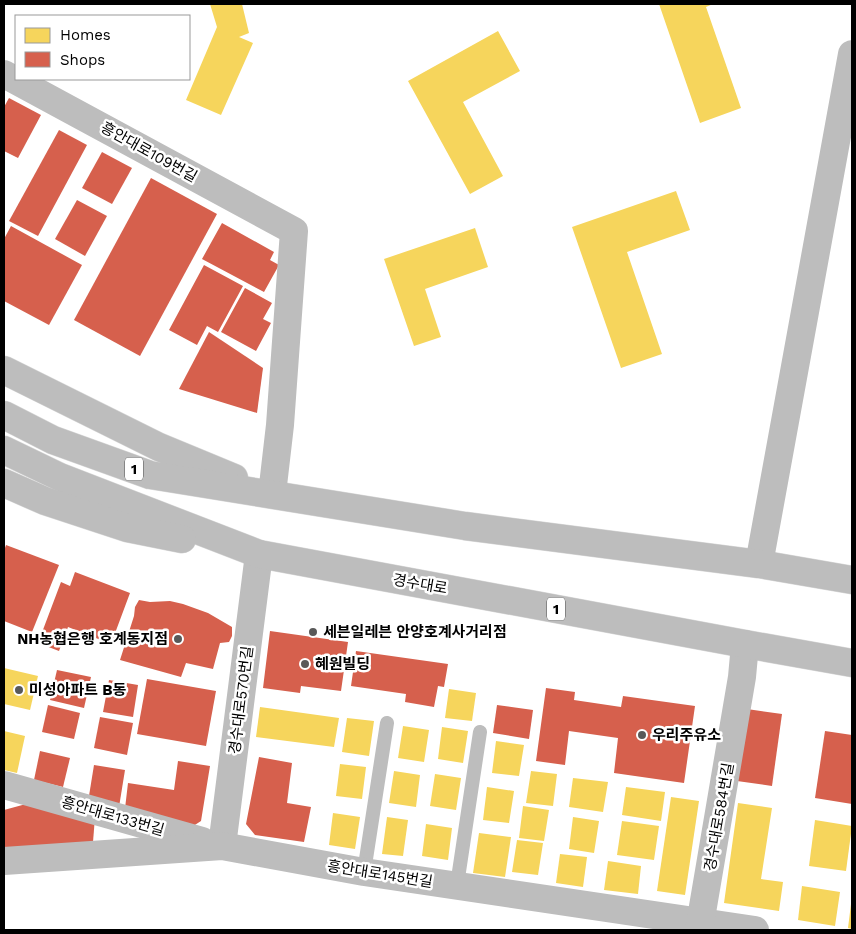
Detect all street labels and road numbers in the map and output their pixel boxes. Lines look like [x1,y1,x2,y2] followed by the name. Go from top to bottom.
[98,118,200,186] street label: 흥안대로109번길
[125,458,143,480] road number: 1
[391,570,449,598] street label: 경수대로
[547,598,565,620] road number: 1
[225,645,257,755] street label: 경수대로570번길
[701,761,737,873] street label: 경수대로584번길
[59,793,167,839] street label: 흥안대로133번길
[326,857,434,891] street label: 흥안대로145번길

